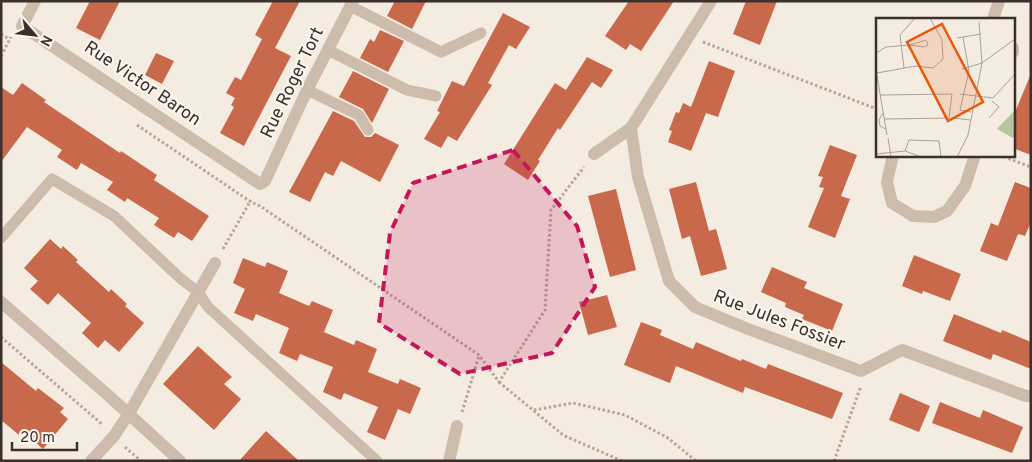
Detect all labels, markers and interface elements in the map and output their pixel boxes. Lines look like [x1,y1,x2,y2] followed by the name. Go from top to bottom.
[10,10,60,60] north arrow
[876,18,1014,156] inset map
[256,24,330,142] street label: Rue Roger Tort
[35,32,55,49] text: N
[79,36,205,132] street label: Rue Victor Baron
[710,285,848,357] street label: Rue Jules Fossier
[12,420,78,452] scale bar
[20,429,55,448] text: 20 m

